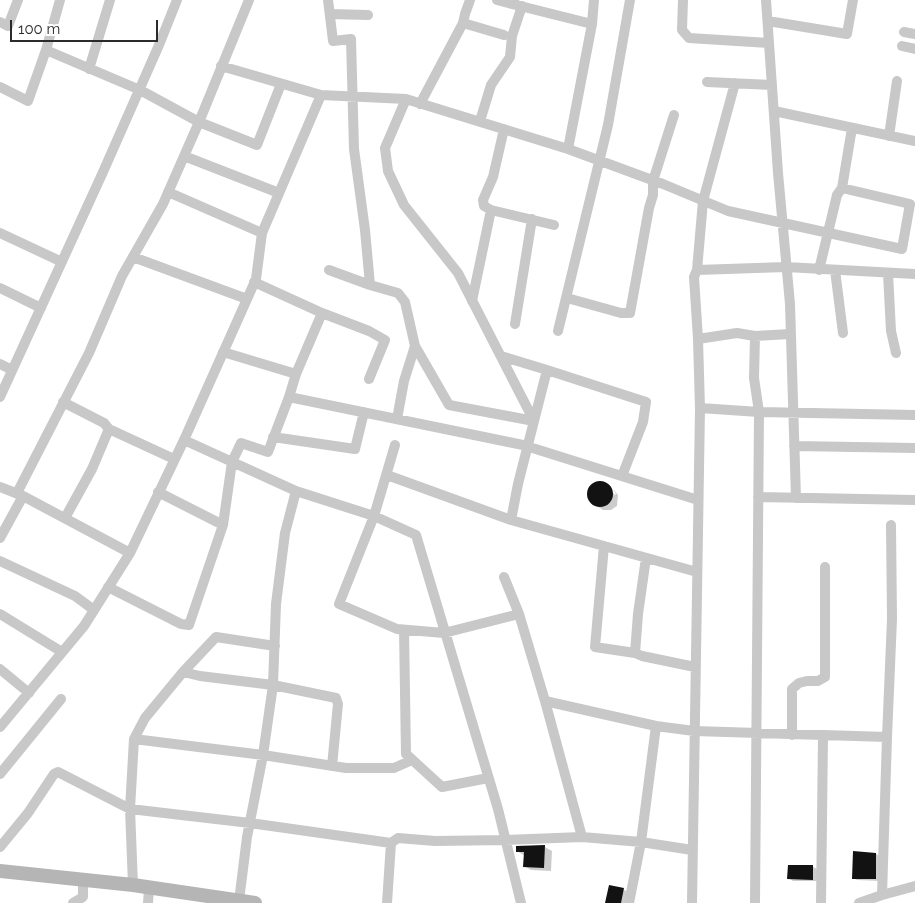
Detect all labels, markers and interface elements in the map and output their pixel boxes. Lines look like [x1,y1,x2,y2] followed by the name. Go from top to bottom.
[12,10,160,42] scale bar
[18,20,60,38] text: 100 m

